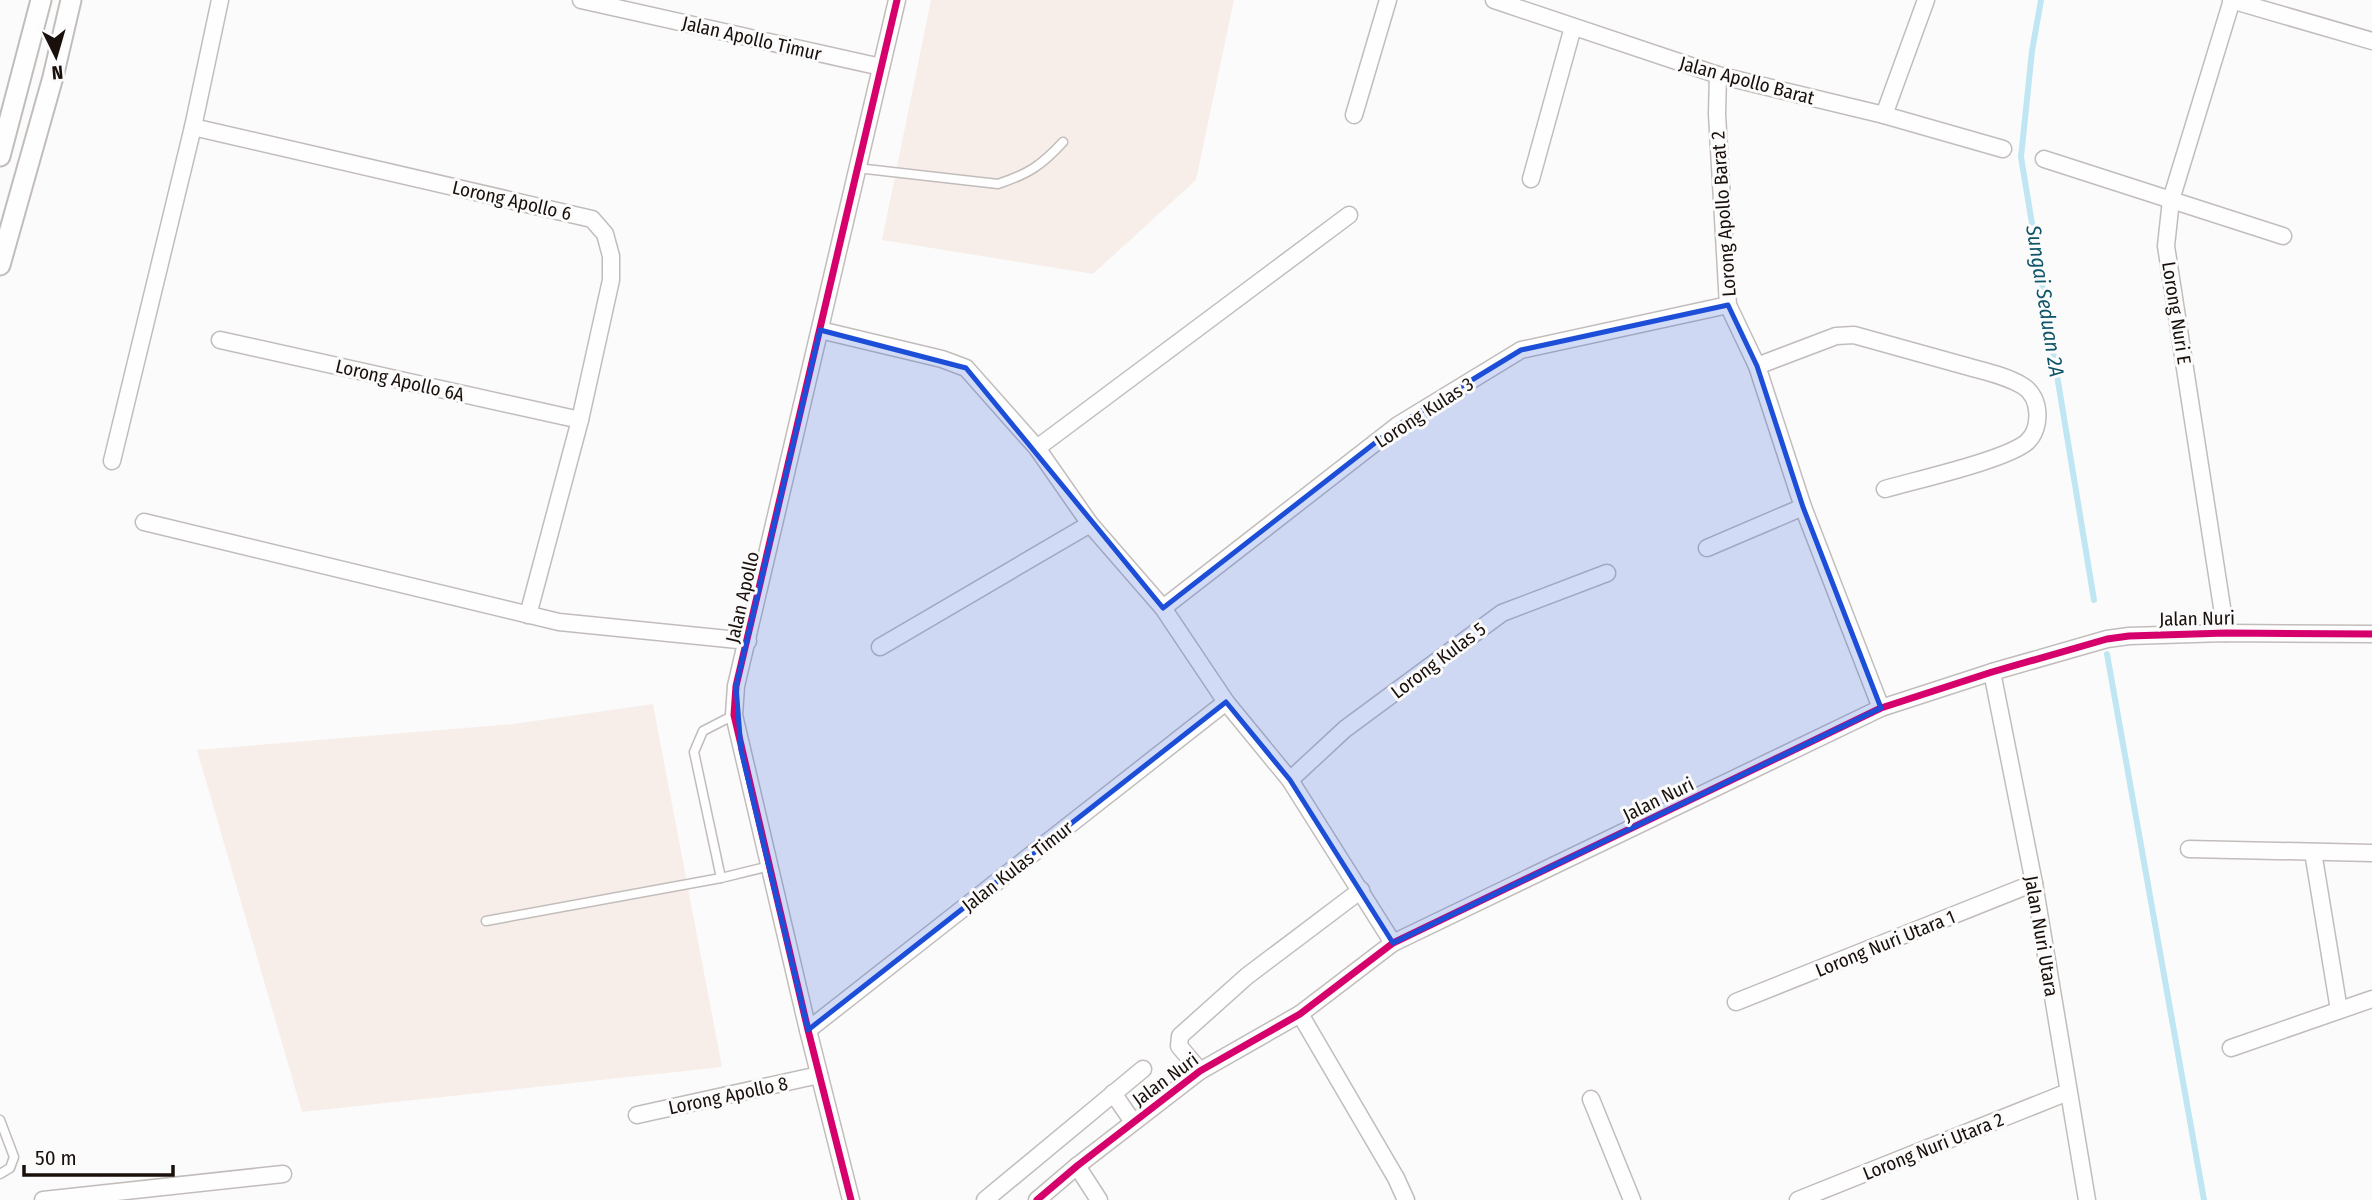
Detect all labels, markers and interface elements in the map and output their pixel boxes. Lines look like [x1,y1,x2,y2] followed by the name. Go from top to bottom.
[680,11,824,66] street label: Jalan Apollo Timur
[21,21,91,91] north arrow
[1677,51,1818,110] street label: Jalan Apollo Barat
[51,60,64,84] text: N
[1706,130,1741,298] street label: Lorong Apollo Barat 2
[450,176,574,225] street label: Lorong Apollo 6
[2020,222,2070,379] water label: Sungai Seduan 2A
[2157,260,2196,366] street label: Lorong Nuri E
[333,355,466,406] street label: Lorong Apollo 6A
[1371,372,1478,453] street label: Lorong Kulas 3
[721,549,764,645] street label: Jalan Apollo
[2159,606,2235,631] street label: Jalan Nuri
[1386,617,1490,704] street label: Lorong Kulas 5
[1619,772,1697,826] street label: Jalan Nuri
[957,816,1078,917] street label: Jalan Kulas Timur
[2020,874,2063,998] street label: Jalan Nuri Utara
[1812,905,1958,982] street label: Lorong Nuri Utara 1
[1128,1048,1203,1111] street label: Jalan Nuri
[666,1072,790,1119] street label: Lorong Apollo 8
[1860,1108,2007,1185] street label: Lorong Nuri Utara 2
[24,1134,173,1178] scale bar
[35,1145,77,1171] text: 50 m

